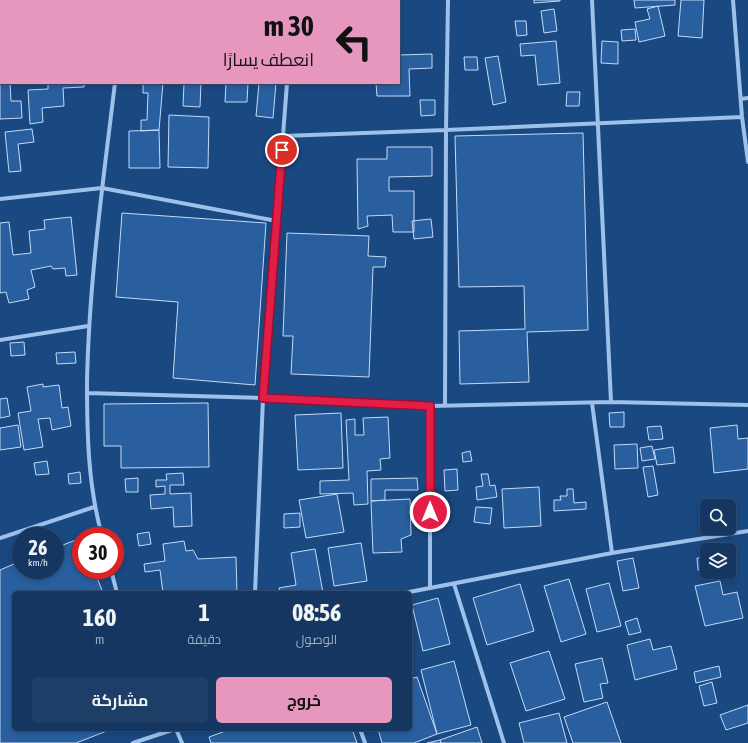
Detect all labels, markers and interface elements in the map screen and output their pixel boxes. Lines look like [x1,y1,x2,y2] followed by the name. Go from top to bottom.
[264,10,314,42] text: 30 m
[328,16,380,68] icon: left
[223,49,314,70] text: انعطف يسارًا
[265,133,299,167] pin
[271,139,293,161] icon: arrive
[409,491,451,533] position arrow
[700,499,736,579] map controls
[700,499,736,535] button: search
[72,527,124,579] speed limit sign: 30
[29,536,47,559] text: 26
[700,543,736,579] button: layers
[28,557,48,568] text: km/h
[199,599,210,626] text: 1
[292,599,341,626] text: 08:56
[83,604,117,631] text: 160
[95,632,104,647] text: m
[187,632,221,647] text: دقيقة
[296,632,337,647] text: الوصول
[32,677,208,723] button: مشاركة
[216,677,392,723] button: خروج

